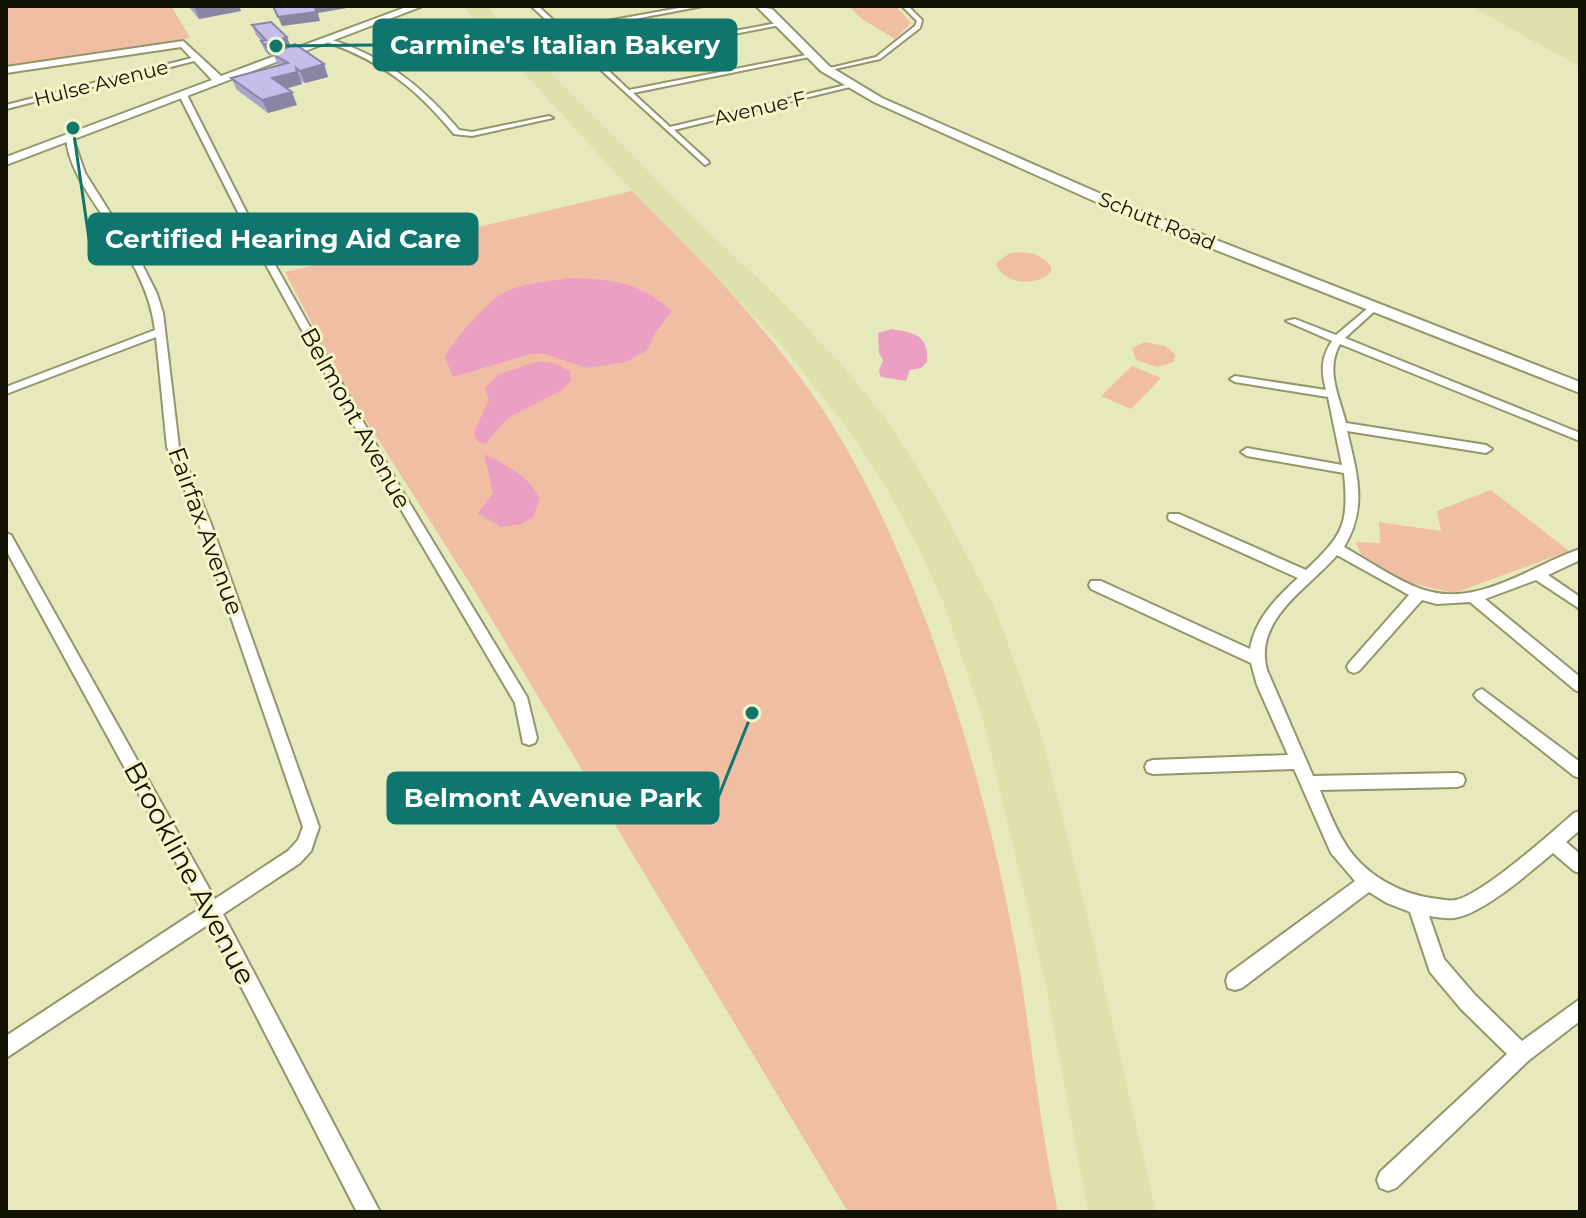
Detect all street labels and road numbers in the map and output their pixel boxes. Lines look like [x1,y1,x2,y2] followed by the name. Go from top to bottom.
[31,55,171,111] street label: Hulse Avenue
[712,86,808,130] street label: Avenue F
[1095,187,1219,255] street label: Schutt Road
[294,322,418,514] street label: Belmont Avenue
[162,443,250,619] street label: Fairfax Avenue
[117,756,263,990] street label: Brookline Avenue

